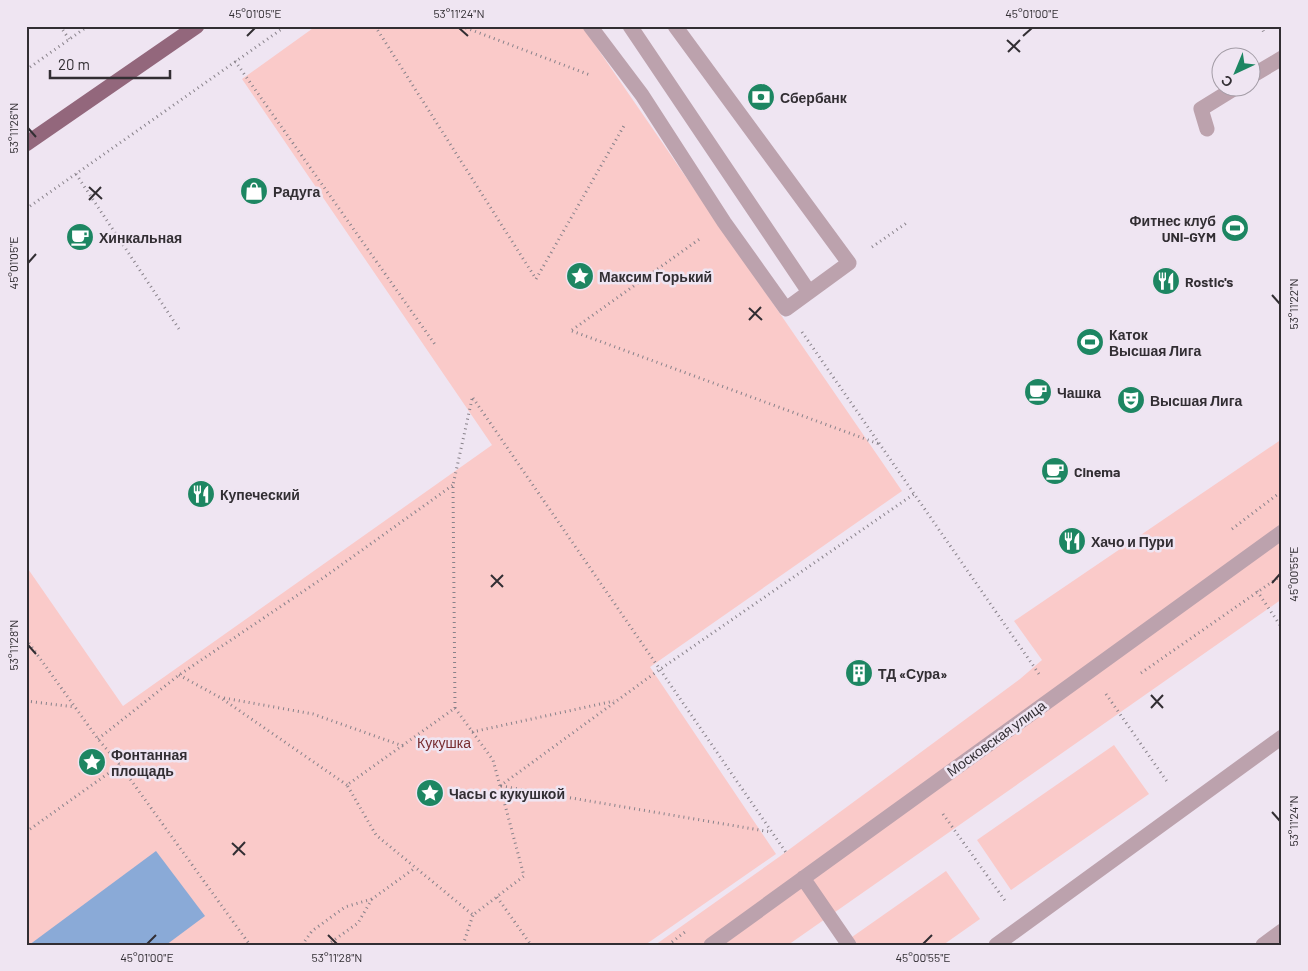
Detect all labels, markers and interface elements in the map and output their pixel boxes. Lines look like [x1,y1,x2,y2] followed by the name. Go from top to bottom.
[229,6,281,20] text: 45°01'05"E
[433,6,485,20] text: 53°11'24"N
[1005,6,1059,20] text: 45°01'00"E
[50,48,170,80] scale bar
[1210,48,1260,98] north arrow
[58,55,90,73] text: 20 m
[1217,72,1236,91] text: С
[746,82,776,112] bank icon: Сбербанк
[780,89,848,106] place label: Сбербанк
[6,103,20,153] text: 53°11'26"N
[239,176,269,206] shop icon: Радуга
[273,183,321,200] place label: Радуга
[1130,212,1216,245] place label: Фитнес клуб UNI-GYM
[1220,213,1250,243] sports icon: Фитнес клуб UNI-GYM
[65,222,95,252] cafe icon: Хинкальная
[99,229,182,246] place label: Хинкальная
[6,237,20,289] text: 45°01'05"E
[565,261,595,291] place icon: Максим Горький
[1151,266,1181,296] restaurant icon: Rostic's
[599,268,712,285] place label: Максим Горький
[1185,273,1233,290] place label: Rostic's
[1286,278,1300,330] text: 53°11'22"N
[1109,326,1202,359] place label: Каток Высшая Лига
[1075,327,1105,357] sports icon: Каток Высшая Лига
[1023,377,1053,407] cafe icon: Чашка
[1057,384,1101,401] place label: Чашка
[1116,385,1146,415] theatre icon: Высшая Лига
[1150,392,1243,409] place label: Высшая Лига
[1040,456,1070,486] cafe icon: Cinema
[1074,463,1120,480] place label: Cinema
[186,479,216,509] restaurant icon: Купеческий
[220,486,300,503] place label: Купеческий
[1057,526,1087,556] restaurant icon: Хачо и Пури
[1091,533,1173,550] place label: Хачо и Пури
[1286,546,1300,602] text: 45°00'55"E
[6,620,20,670] text: 53°11'28"N
[844,658,874,688] building icon: ТД «Сура»
[878,665,947,682] place label: ТД «Сура»
[943,696,1049,780] street label: Московская улица
[417,734,471,751] park label: Кукушка
[111,746,187,779] place label: Фонтанная площадь
[77,747,107,777] place icon: Фонтанная площадь
[415,778,445,808] place icon: Часы с кукушкой
[449,785,565,802] place label: Часы с кукушкой
[1286,795,1300,847] text: 53°11'24"N
[120,950,174,964] text: 45°01'00"E
[312,950,362,964] text: 53°11'28"N
[895,950,951,964] text: 45°00'55"E

